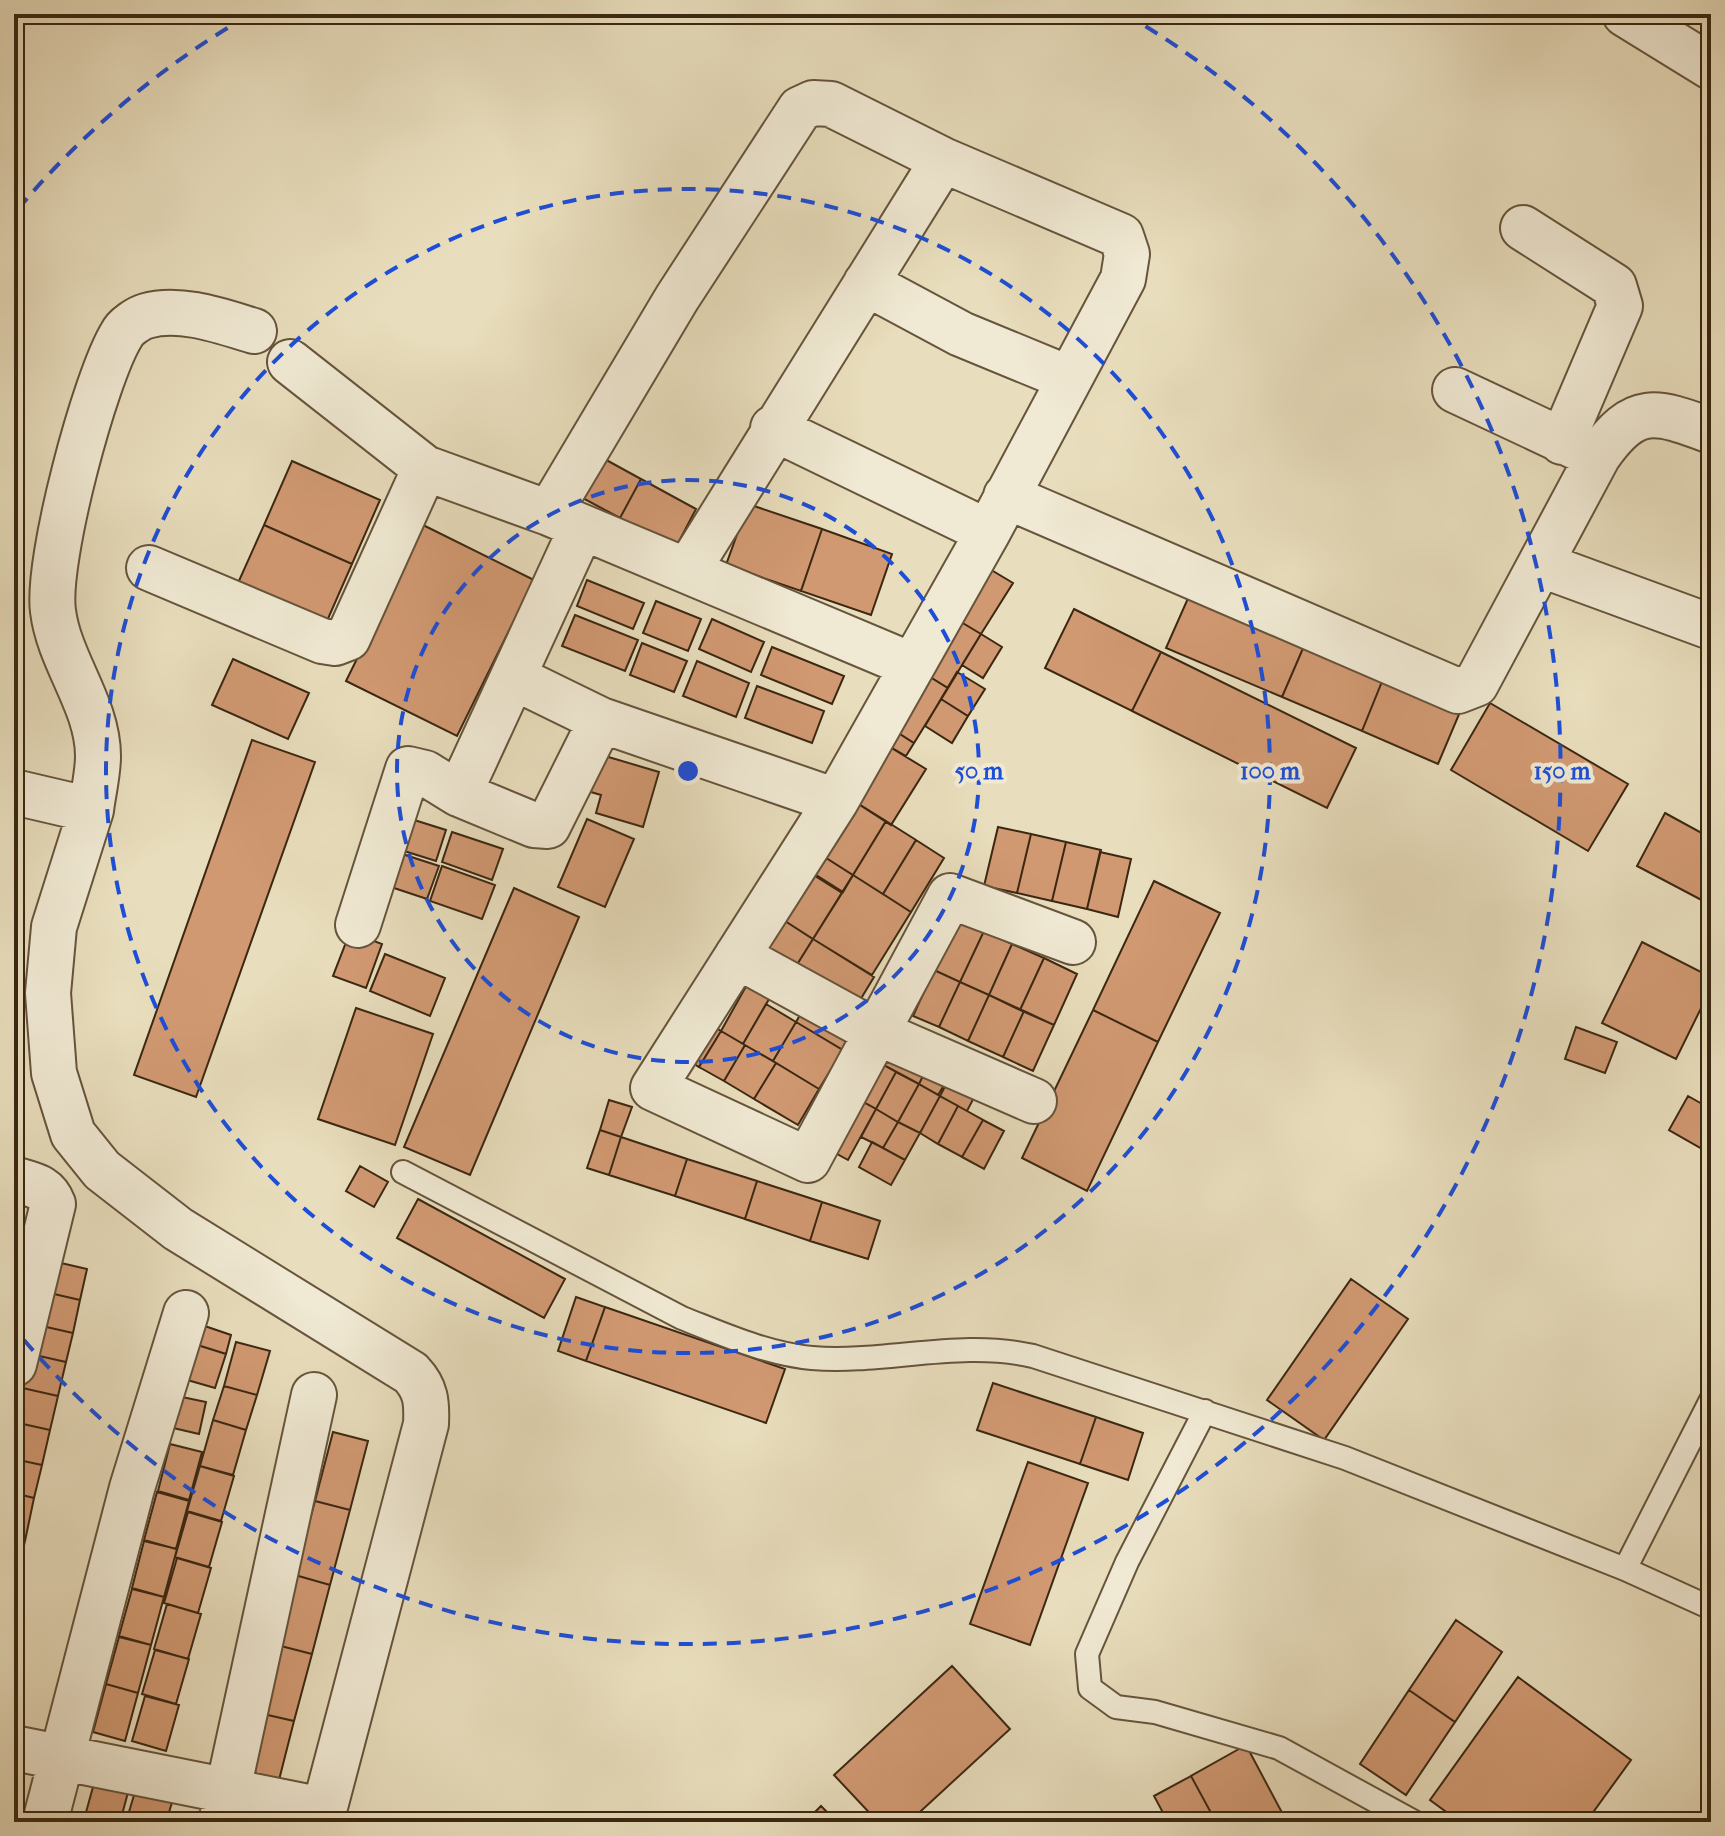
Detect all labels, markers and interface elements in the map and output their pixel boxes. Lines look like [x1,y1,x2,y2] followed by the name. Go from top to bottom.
[674,757,702,785] centre of rings
[955,757,1004,785] text: 50 m
[1240,757,1301,785] text: 100 m
[1533,757,1592,785] text: 150 m

